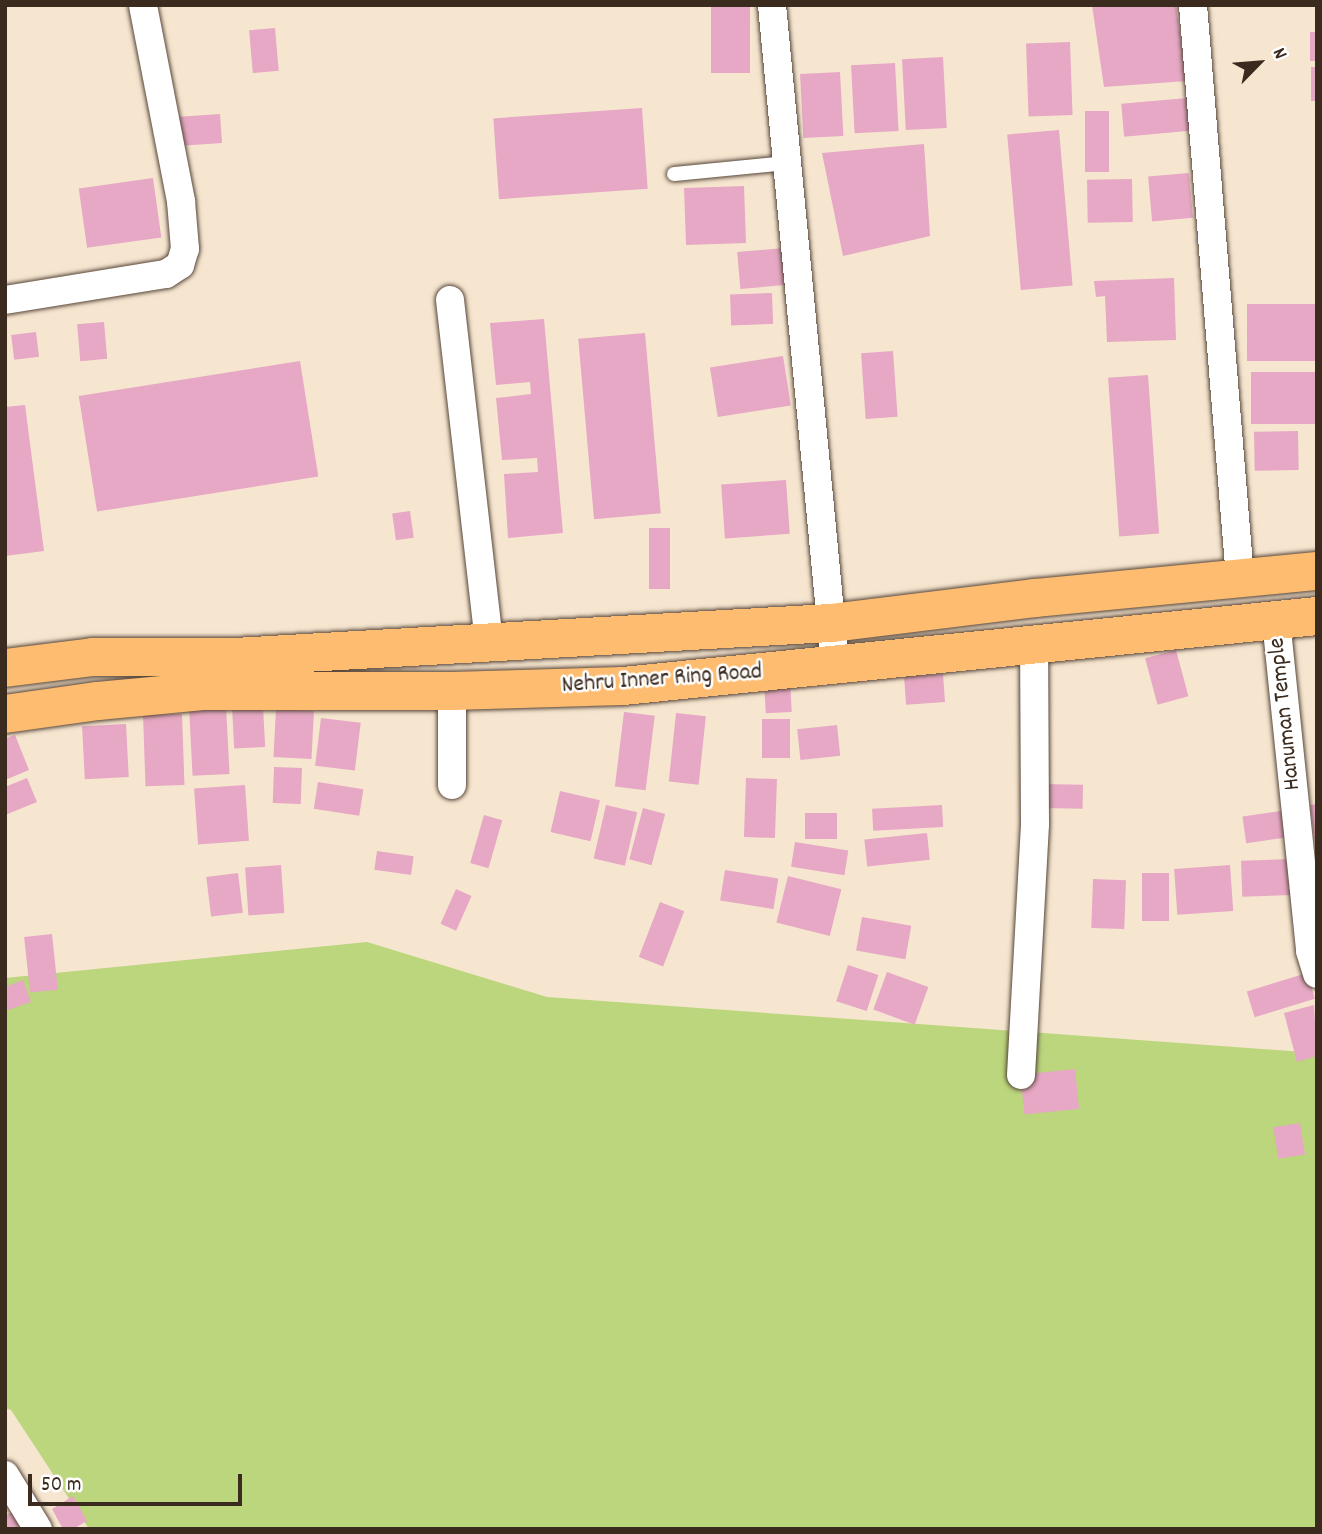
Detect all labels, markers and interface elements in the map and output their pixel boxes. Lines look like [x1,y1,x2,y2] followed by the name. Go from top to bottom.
[1224,28,1294,98] north arrow
[1264,44,1293,64] text: N
[1264,636,1308,792] street label: Hanuman Temple
[561,659,763,701] street label: Nehru Inner Ring Road
[32,1460,245,1504] scale bar
[41,1471,81,1501] text: 50 m

